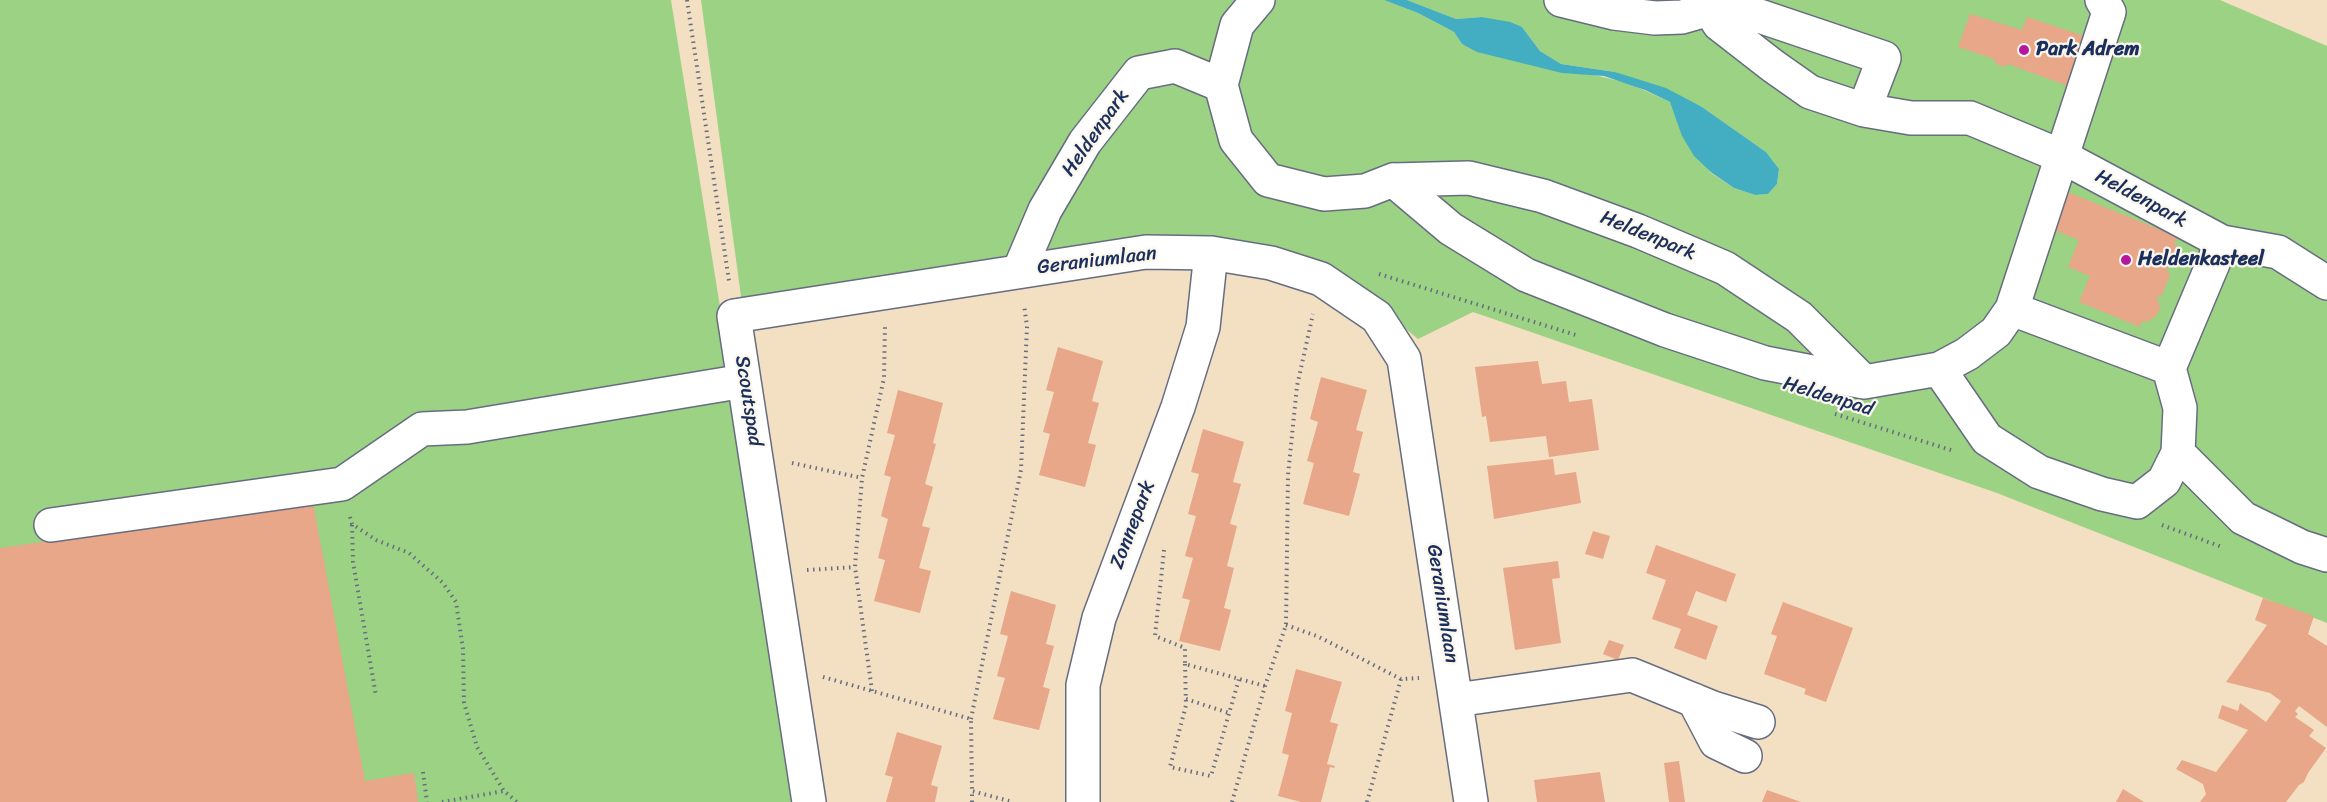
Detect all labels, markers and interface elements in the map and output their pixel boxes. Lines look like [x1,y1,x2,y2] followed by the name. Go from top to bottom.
[2036,38,2140,62] place label: Park Adrem
[2017,43,2031,57] marker: Park Adrem
[1057,85,1135,181] street label: Heldenpark
[2091,165,2191,233] street label: Heldenpark
[1597,206,1699,266] street label: Heldenpark
[1036,242,1158,280] street label: Geraniumlaan
[2138,248,2264,272] place label: Heldenkasteel
[2119,253,2133,267] marker: Heldenkasteel
[729,354,767,448] street label: Scoutspad
[1780,372,1876,422] street label: Heldenpad
[1105,478,1161,572] street label: Zonnepark
[1421,543,1463,665] street label: Geraniumlaan

